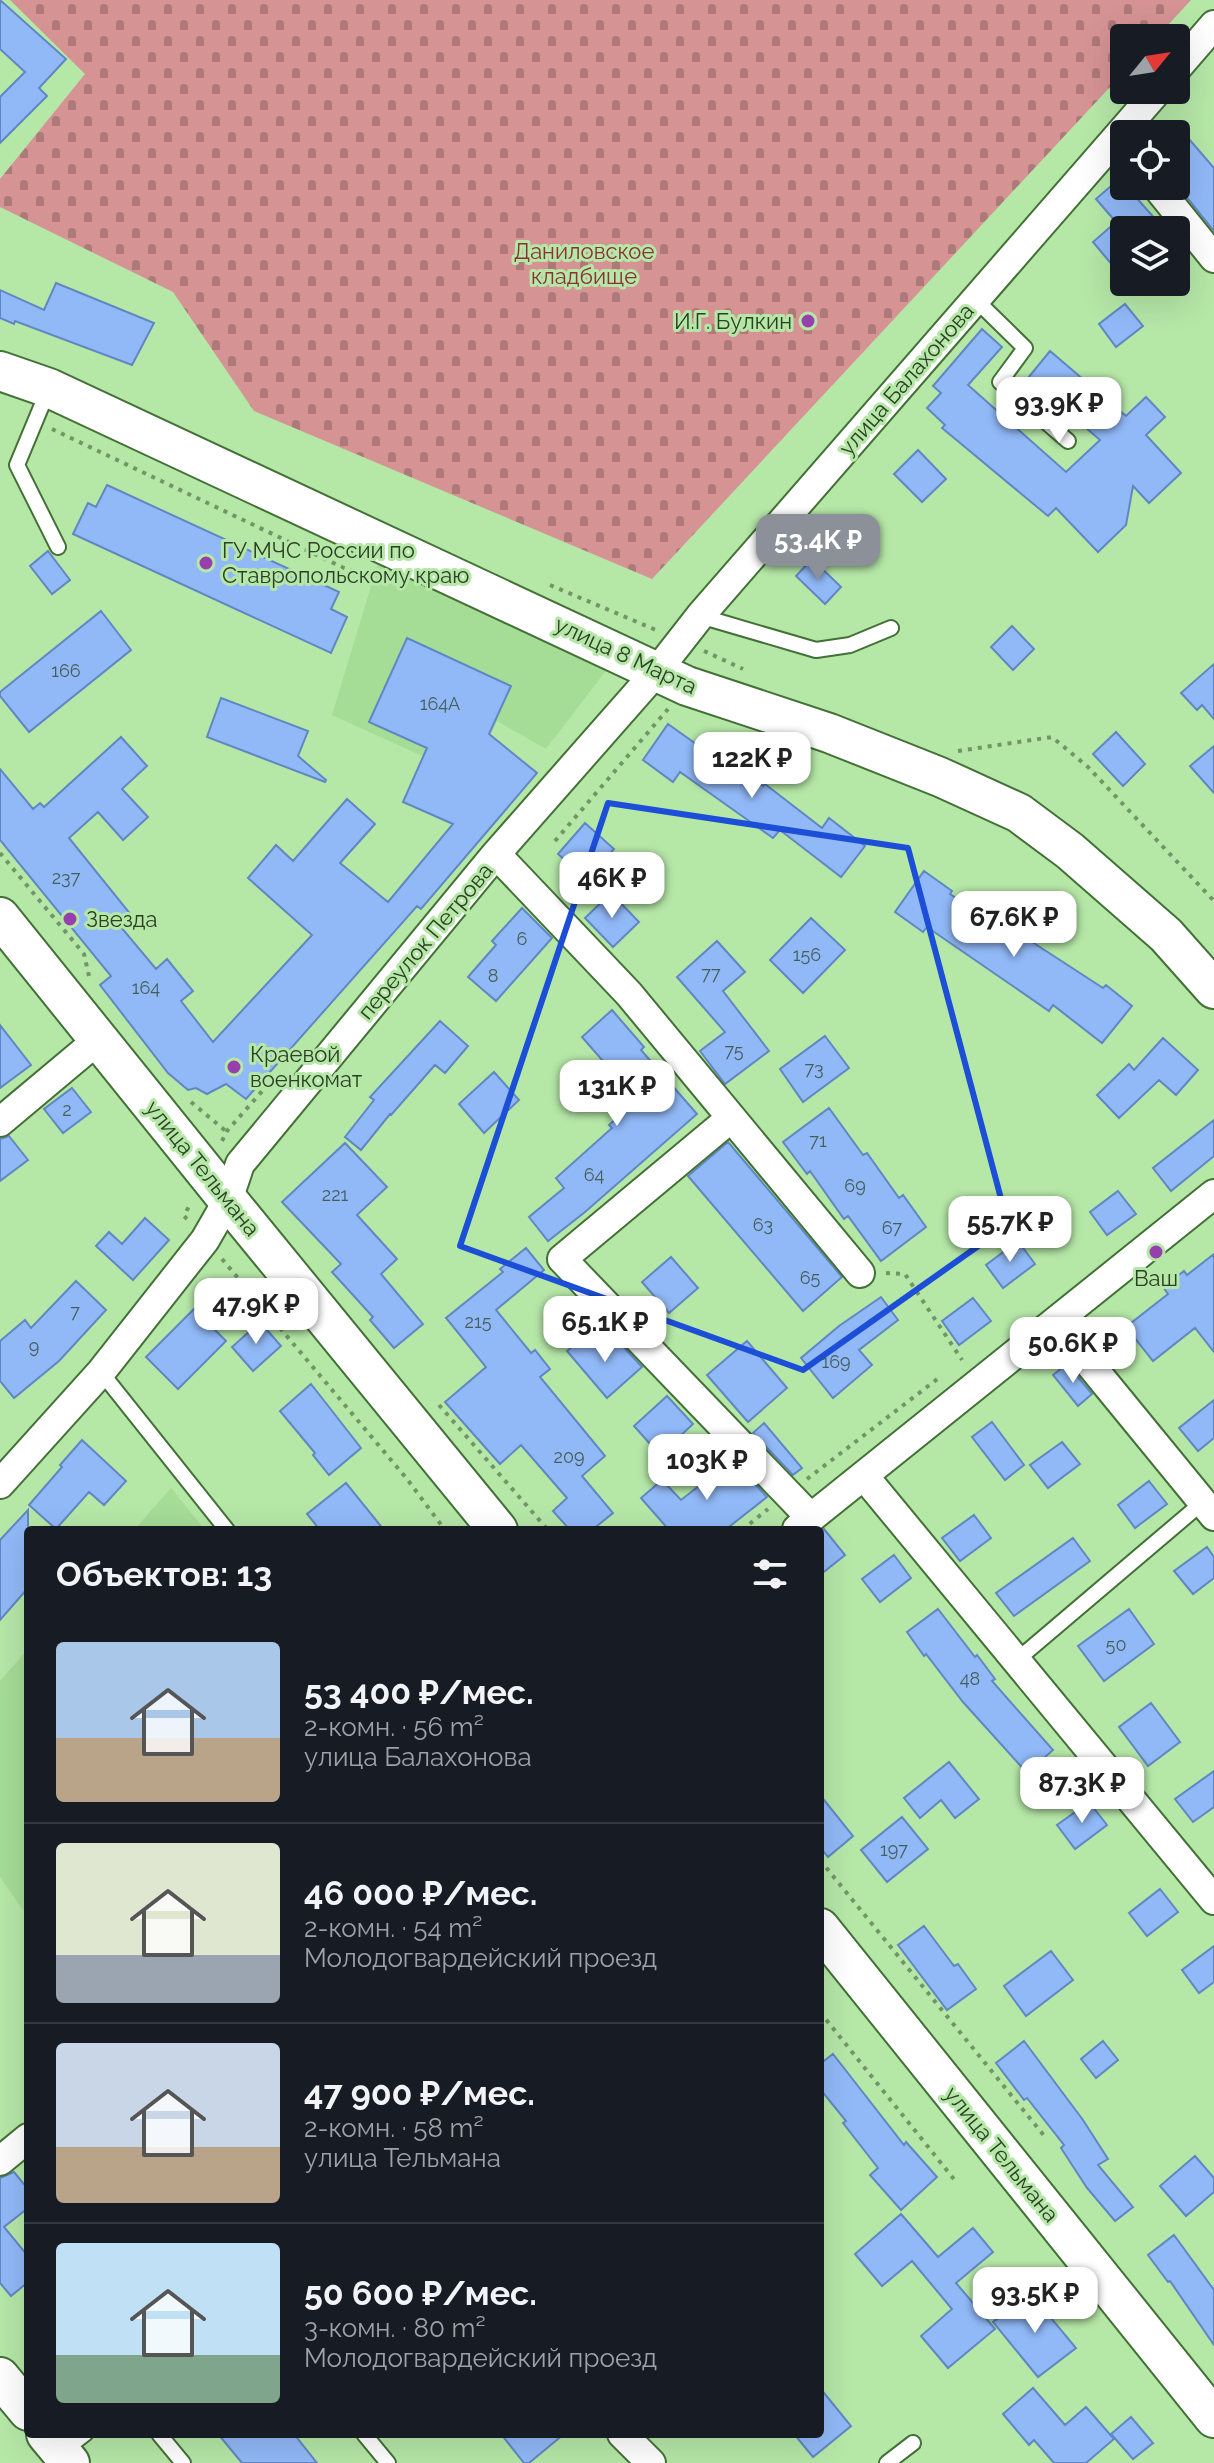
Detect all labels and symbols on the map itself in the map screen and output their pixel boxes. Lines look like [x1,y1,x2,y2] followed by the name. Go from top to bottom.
[1110,24,1190,104] north arrow
[514,238,654,289] park label: Даниловское кладбище
[833,298,979,460] street label: улица Балахонова
[674,308,792,334] place label: И.Г. Булкин
[799,312,817,330] marker: И.Г. Булкин
[985,377,1133,445] pin: 93.9K ₽
[744,514,892,582] pin: 53.4K ₽
[222,537,469,588] place label: ГУ МЧС России по Ставропольскому краю
[197,554,215,572] marker: ГУ МЧС России по Ставропольскому краю
[551,611,701,699] street label: улица 8 Марта
[51,660,81,681] house number: 166
[420,693,460,714] house number: 164А
[687,732,817,800] pin: 122K ₽
[556,852,668,920] pin: 46K ₽
[352,858,498,1024] street label: переулок Петрова
[52,867,81,888] house number: 237
[940,891,1088,959] pin: 67.6K ₽
[86,906,158,932] place label: Звезда
[61,910,79,928] marker: Звезда
[517,928,528,949] house number: 6
[793,944,821,965] house number: 156
[701,963,721,984] house number: 77
[488,965,498,986] house number: 8
[132,977,160,998] house number: 164
[724,1040,744,1061] house number: 75
[250,1041,363,1092] place label: Краевой военкомат
[225,1058,243,1076] marker: Краевой военкомат
[804,1058,824,1079] house number: 73
[552,1060,682,1128] pin: 131K ₽
[140,1095,266,1241] street label: улица Тельмана
[62,1099,72,1120] house number: 2
[809,1130,827,1151] house number: 71
[584,1164,605,1185] house number: 64
[844,1175,866,1196] house number: 69
[322,1184,349,1205] house number: 221
[936,1196,1084,1264] pin: 55.7K ₽
[753,1214,773,1235] house number: 63
[882,1217,903,1238] house number: 67
[1147,1243,1165,1261] marker: Ваш
[1134,1265,1178,1291] place label: Ваш
[800,1267,821,1288] house number: 65
[182,1278,330,1346] pin: 47.9K ₽
[531,1296,679,1364] pin: 65.1K ₽
[70,1301,80,1322] house number: 7
[465,1311,492,1332] house number: 215
[999,1317,1147,1385] pin: 50.6K ₽
[29,1336,39,1357] house number: 9
[821,1351,851,1372] house number: 169
[642,1434,772,1502] pin: 103K ₽
[554,1446,584,1467] house number: 209
[1106,1634,1126,1655] house number: 50
[960,1668,980,1689] house number: 48
[1008,1757,1156,1825] pin: 87.3K ₽
[880,1839,908,1860] house number: 197
[939,2081,1065,2227] street label: улица Тельмана
[961,2267,1109,2335] pin: 93.5K ₽

